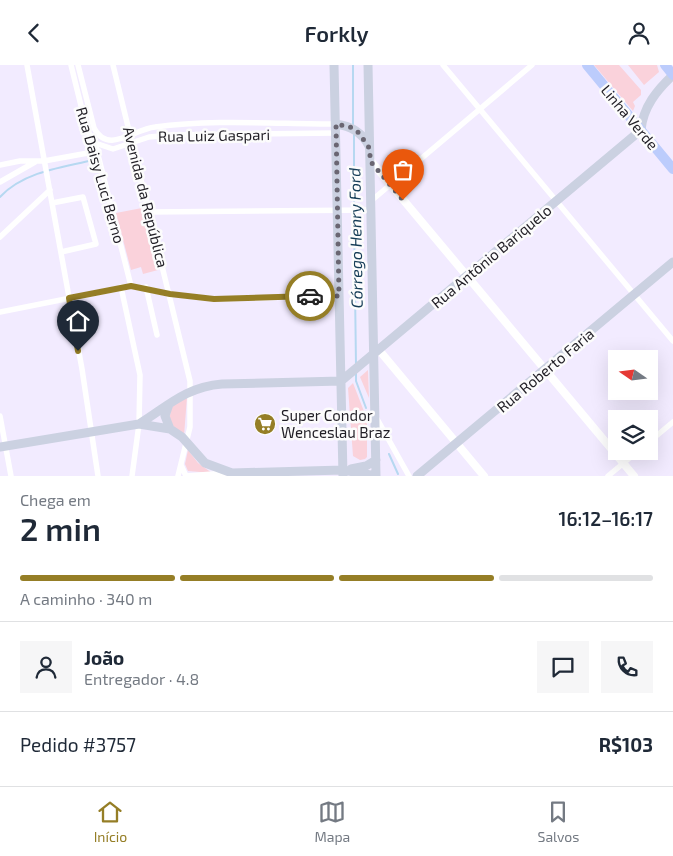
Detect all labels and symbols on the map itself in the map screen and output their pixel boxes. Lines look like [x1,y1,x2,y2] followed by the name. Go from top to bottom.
[598,81,662,153] street label: Linha Verde
[73,105,129,245] street label: Rua Daisy Luci Berno
[120,125,172,269] street label: Avenida da República
[158,125,270,145] street label: Rua Luiz Gaspari
[382,149,424,200] pin
[344,167,367,309] water label: Córrego Henry Ford
[427,201,555,311] street label: Rua Antônio Bariquelo
[285,271,335,321] courier
[57,300,99,351] pin
[493,324,597,416] street label: Rua Roberto Faria
[608,350,658,400] north arrow
[281,406,390,441] place label: Super Condor Wenceslau Braz
[253,412,277,436] supermarket icon: Super Condor Wenceslau Braz

